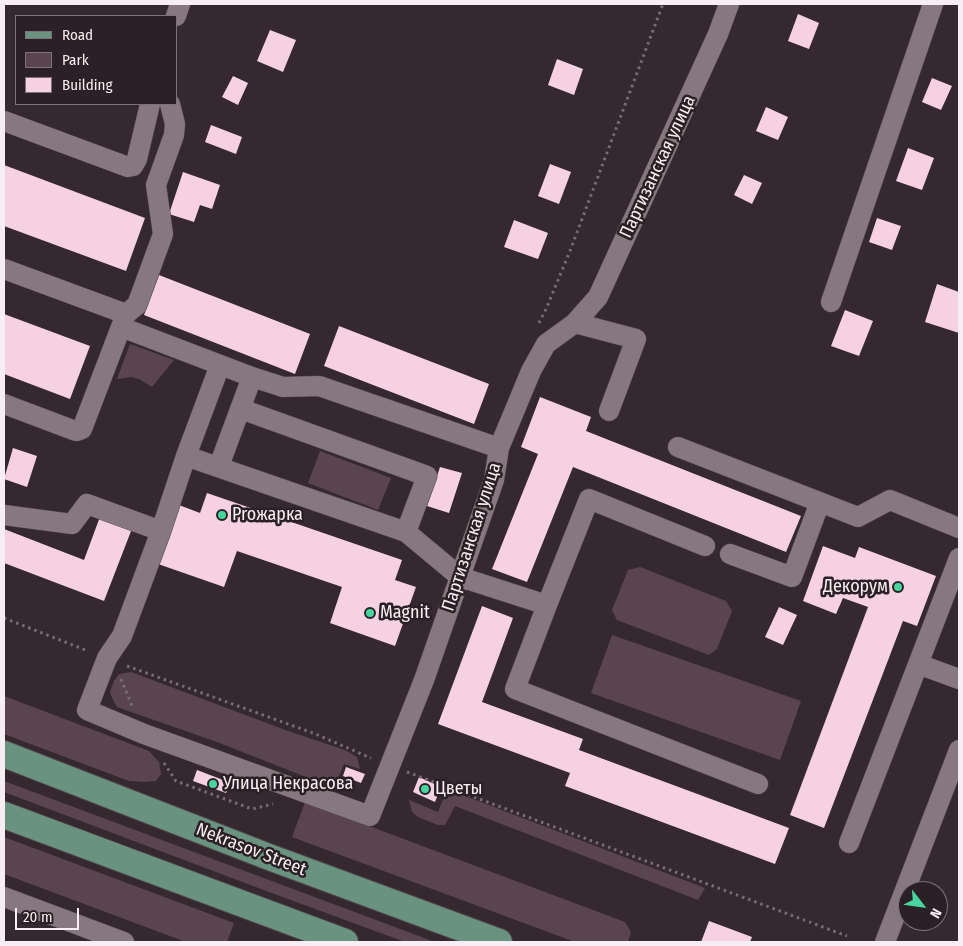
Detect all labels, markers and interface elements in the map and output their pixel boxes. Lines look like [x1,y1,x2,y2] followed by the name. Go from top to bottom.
[15,15,178,105] legend
[62,26,93,44] text: Road
[62,51,89,69] text: Park
[62,76,113,94] text: Building
[615,92,701,242] street label: Партизанская улица
[438,460,506,614] street label: Партизанская улица
[232,504,303,526] place label: Proжарка
[216,509,228,521] marker: Proжарка
[823,576,888,598] place label: Декорум
[892,581,904,593] marker: Декорум
[380,602,430,624] place label: Magnit
[364,607,376,619] marker: Magnit
[223,773,353,795] place label: Улица Некрасова
[207,778,219,790] marker: Улица Некрасова
[435,778,483,800] place label: Цветы
[419,783,431,795] marker: Цветы
[193,819,309,881] street label: Nekrasov Street
[898,881,948,931] north arrow
[18,898,81,930] scale bar
[926,905,945,921] text: N
[23,908,53,926] text: 20 m

